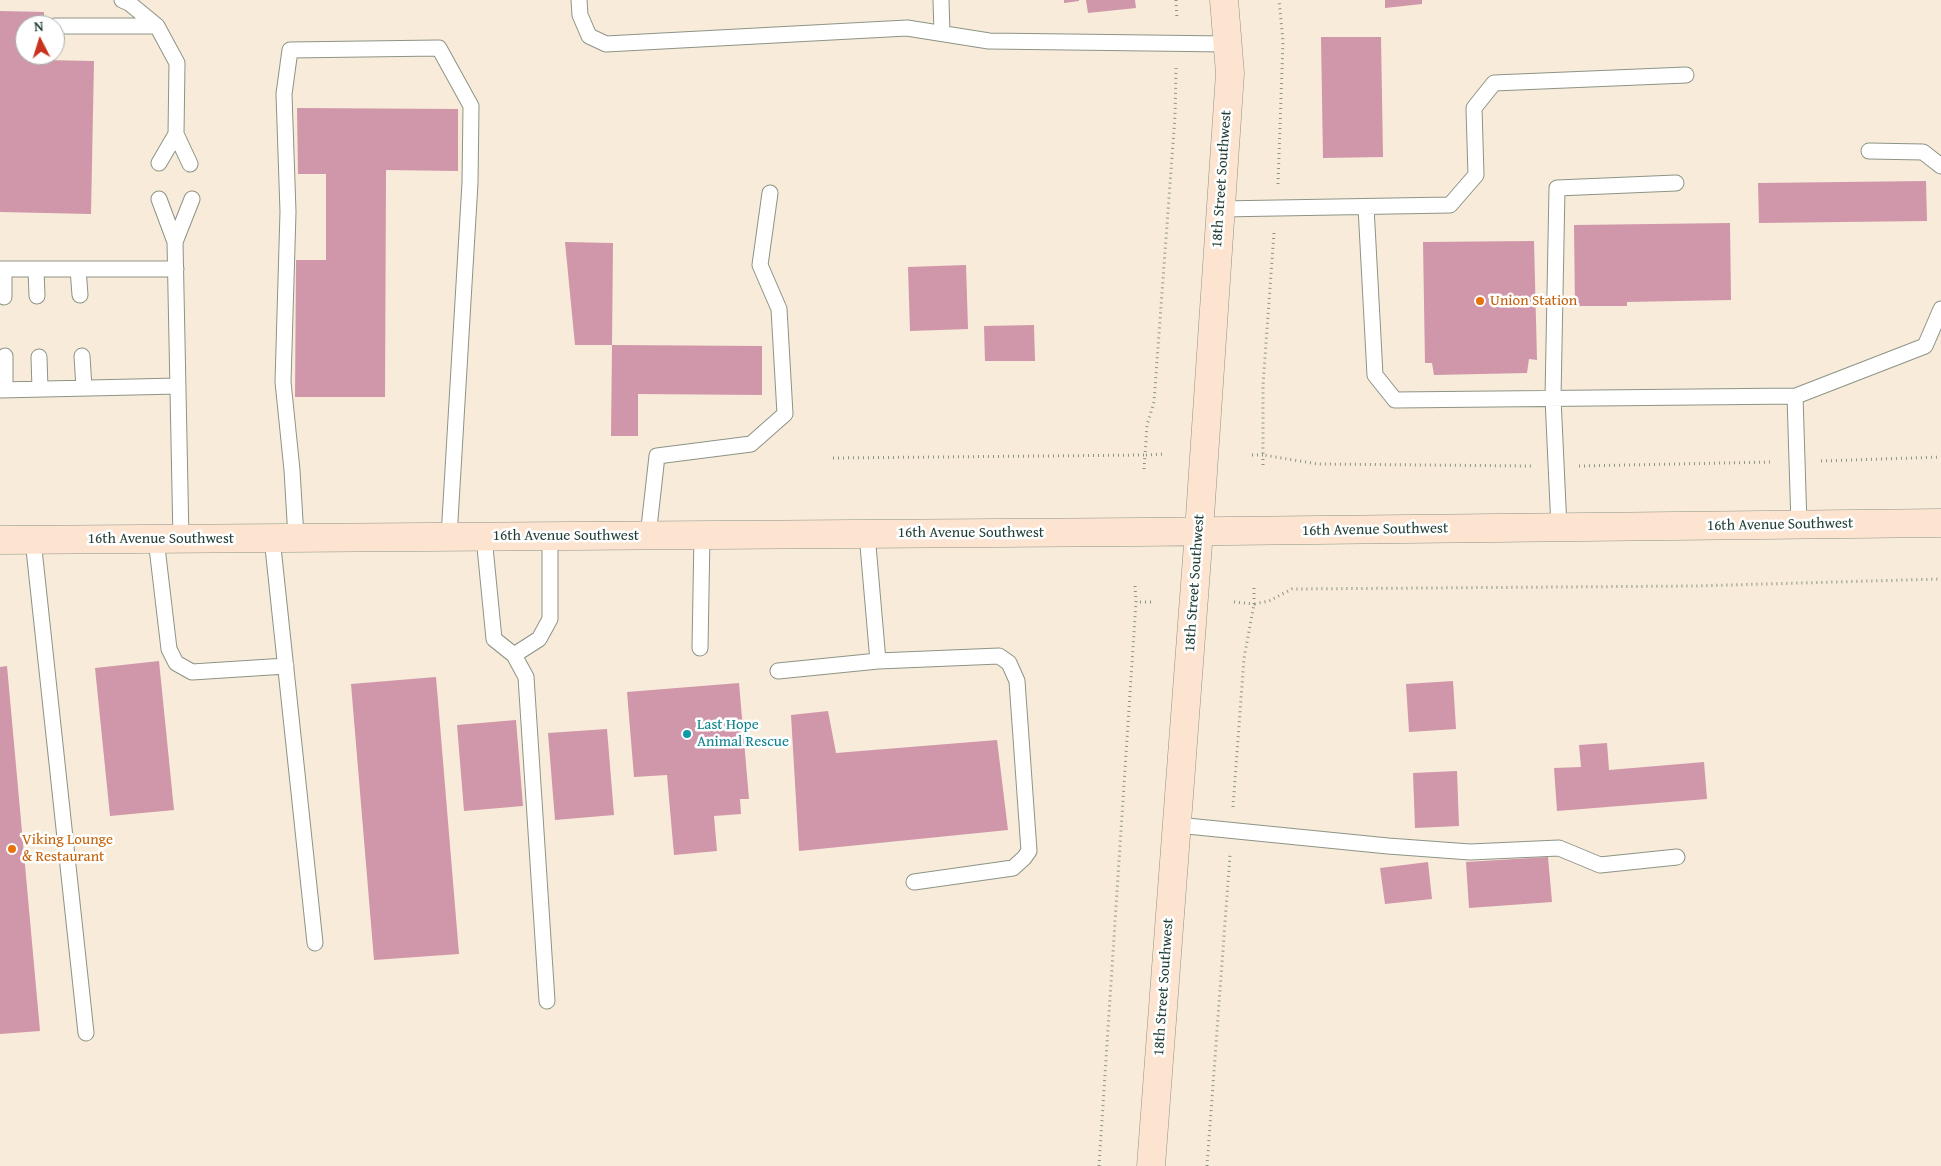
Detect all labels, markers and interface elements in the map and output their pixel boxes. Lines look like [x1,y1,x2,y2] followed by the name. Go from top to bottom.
[15,15,65,65] north arrow
[33,16,44,36] text: N
[1208,109,1236,249] street label: 18th Street Southwest
[1490,292,1577,310] place label: Union Station
[1474,295,1486,307] marker: Union Station
[1181,513,1209,653] street label: 18th Street Southwest
[1707,515,1853,535] street label: 16th Avenue Southwest
[1302,520,1448,540] street label: 16th Avenue Southwest
[898,524,1044,542] street label: 16th Avenue Southwest
[493,527,639,545] street label: 16th Avenue Southwest
[88,530,234,548] street label: 16th Avenue Southwest
[697,716,789,751] place label: Last Hope Animal Rescue
[681,728,693,740] marker: Last Hope Animal Rescue
[22,831,113,866] place label: Viking Lounge & Restaurant
[6,843,18,855] marker: Viking Lounge & Restaurant
[1150,917,1178,1057] street label: 18th Street Southwest

